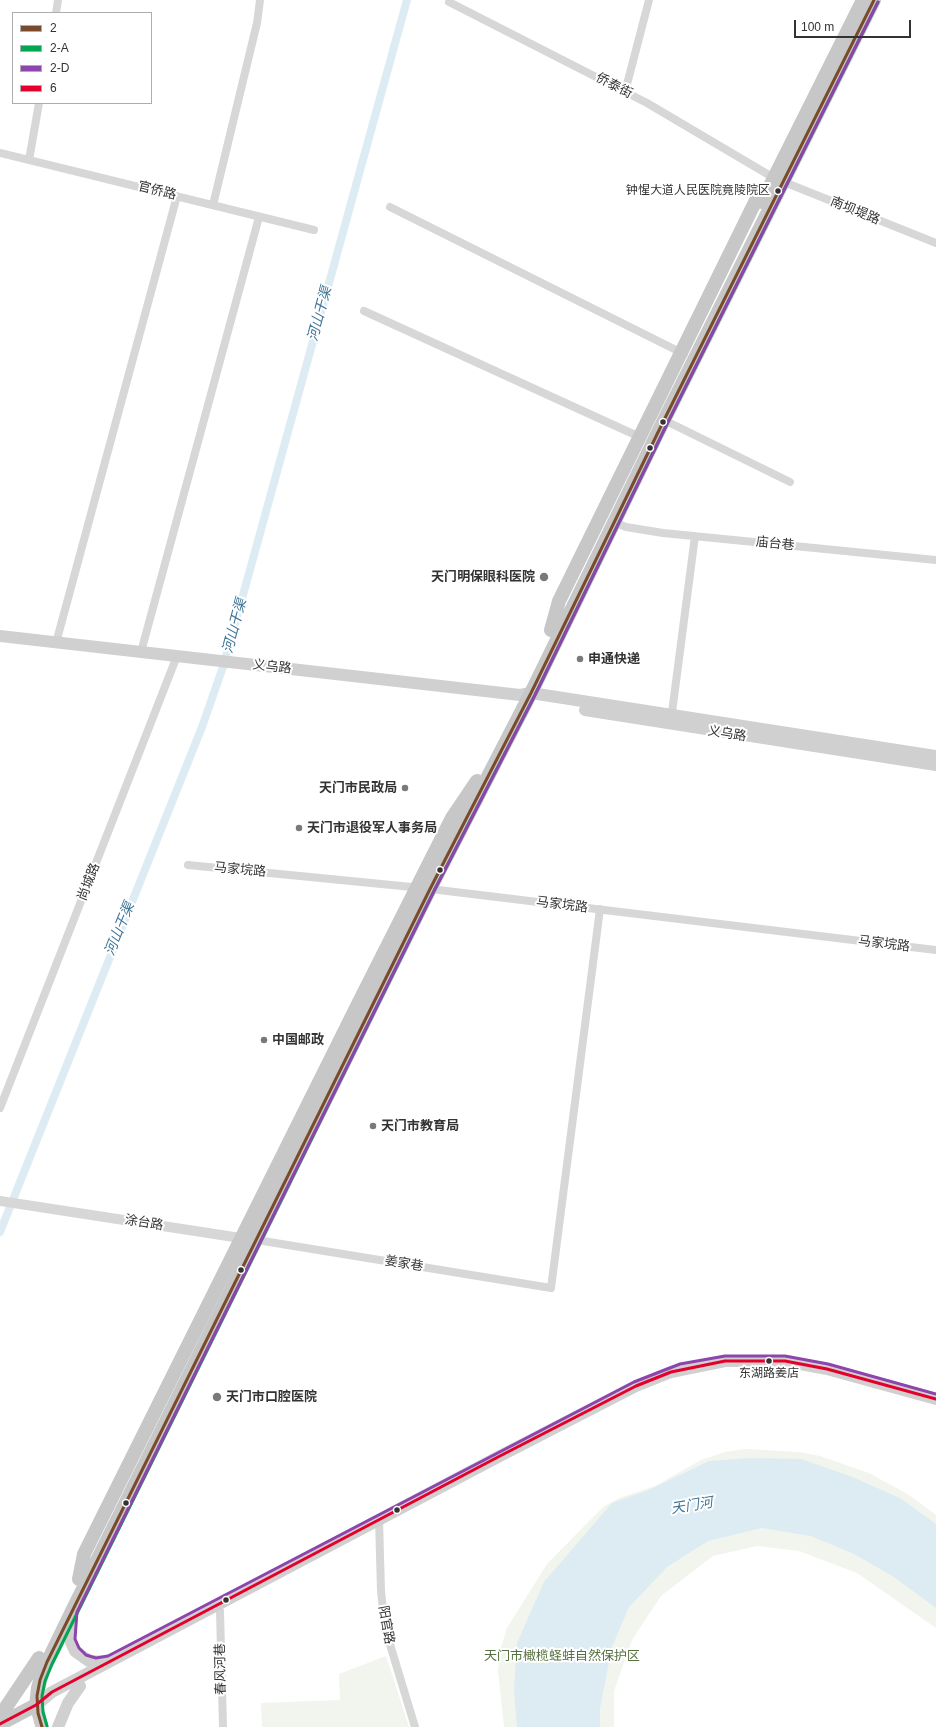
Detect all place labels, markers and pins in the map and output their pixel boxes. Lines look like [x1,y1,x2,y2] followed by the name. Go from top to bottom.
[626,184,770,198] place label: 钟惺大道人民医院竟陵院区
[773,186,783,196] marker: 钟惺大道人民医院竟陵院区
[658,417,668,427] unlabelled marker
[645,443,655,453] unlabelled marker
[431,569,535,585] place label: 天门明保眼科医院
[538,571,550,583] marker: 天门明保眼科医院
[588,651,640,667] place label: 申通快递
[575,654,585,664] marker: 申通快递
[319,780,397,796] place label: 天门市民政局
[400,783,410,793] marker: 天门市民政局
[307,820,437,836] place label: 天门市退役军人事务局
[294,823,304,833] marker: 天门市退役军人事务局
[435,865,445,875] unlabelled marker
[272,1032,324,1048] place label: 中国邮政
[259,1035,269,1045] marker: 中国邮政
[381,1118,459,1134] place label: 天门市教育局
[368,1121,378,1131] marker: 天门市教育局
[236,1265,246,1275] unlabelled marker
[764,1356,774,1366] marker: 东湖路姜店
[739,1367,799,1381] place label: 东湖路姜店
[226,1389,317,1405] place label: 天门市口腔医院
[211,1391,223,1403] marker: 天门市口腔医院
[121,1498,131,1508] unlabelled marker
[392,1505,402,1515] unlabelled marker
[221,1595,231,1605] unlabelled marker

